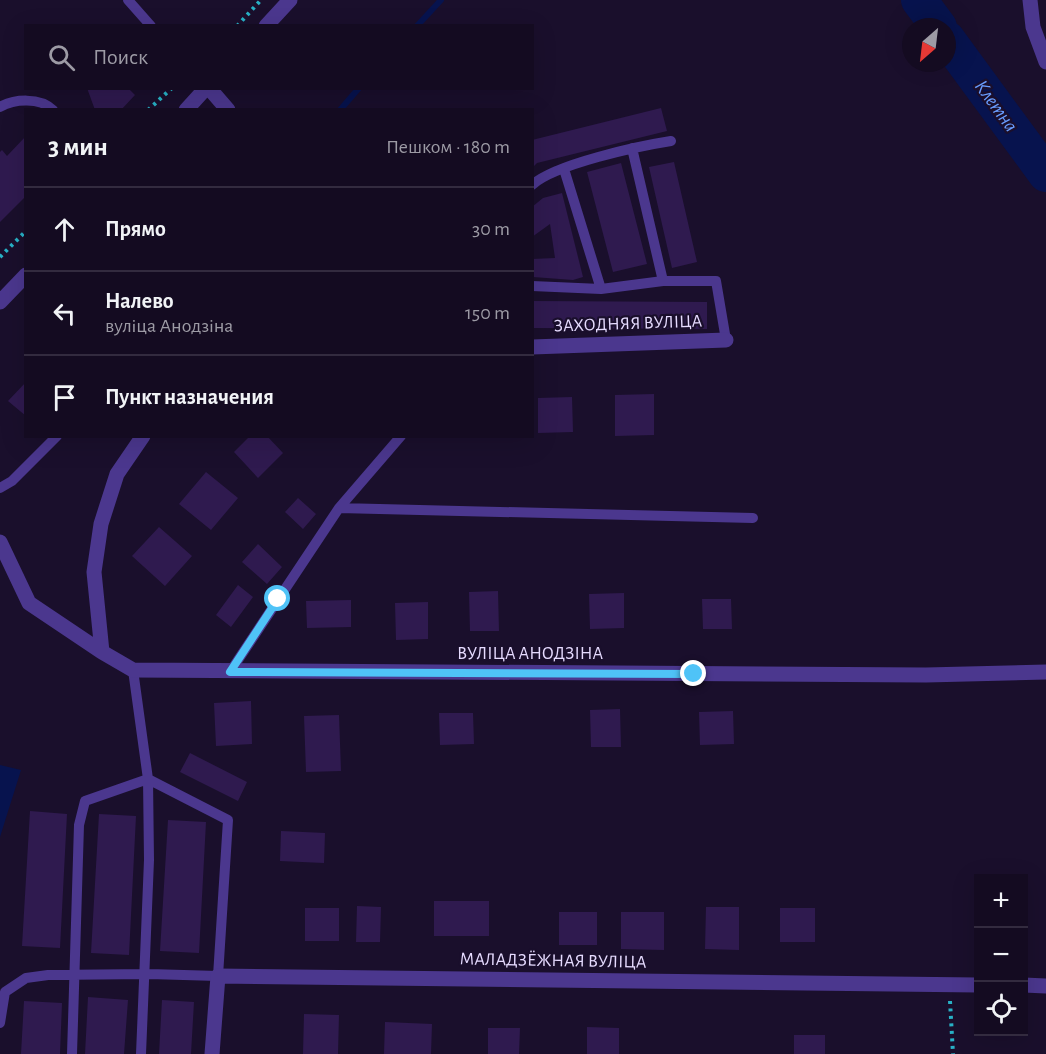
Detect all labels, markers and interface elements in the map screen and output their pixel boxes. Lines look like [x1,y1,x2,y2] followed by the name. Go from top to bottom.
[902,18,956,72] north arrow
[24,24,534,90] search box
[45,41,78,74] icon: search
[93,46,148,68] text: Поиск
[971,77,1021,135] water label: Клетна
[48,134,108,160] text: 3 мин
[386,137,510,157] text: Пешком · 180 m
[48,213,81,246] icon: ahead
[105,218,166,240] text: Прямо
[472,219,510,239] text: 30 m
[105,290,174,312] text: Налево
[48,297,81,330] icon: left
[465,303,510,323] text: 150 m
[553,312,703,336] street label: ЗАХОДНЯЯ ВУЛІЦА
[105,316,233,336] text: вуліца Анодзіна
[48,381,81,414] icon: arrive
[105,386,274,408] text: Пункт назначения
[264,585,290,611] route start
[457,645,604,663] street label: ВУЛІЦА АНОДЗІНА
[680,660,706,686] route end
[974,874,1028,1036] map controls
[974,874,1028,928] button: +
[974,928,1028,982] button: −
[459,948,647,972] street label: МАЛАДЗЁЖНАЯ ВУЛІЦА
[974,982,1028,1036] button: locate

